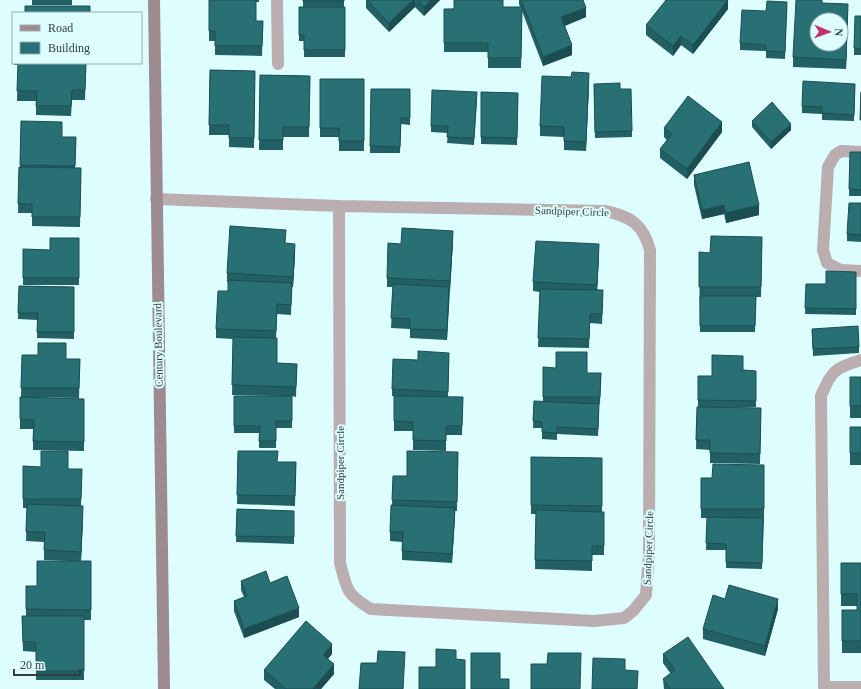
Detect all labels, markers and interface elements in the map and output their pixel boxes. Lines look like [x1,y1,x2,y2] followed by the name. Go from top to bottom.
[12,12,142,64] legend
[809,12,849,52] north arrow
[48,21,73,35] text: Road
[833,28,845,37] text: N
[48,41,90,55] text: Building
[535,204,609,218] street label: Sandpiper Circle
[151,302,165,387] street label: Century Boulevard
[334,426,346,500] street label: Sandpiper Circle
[641,511,655,585] street label: Sandpiper Circle
[14,651,80,677] scale bar
[20,658,45,672] text: 20 m

